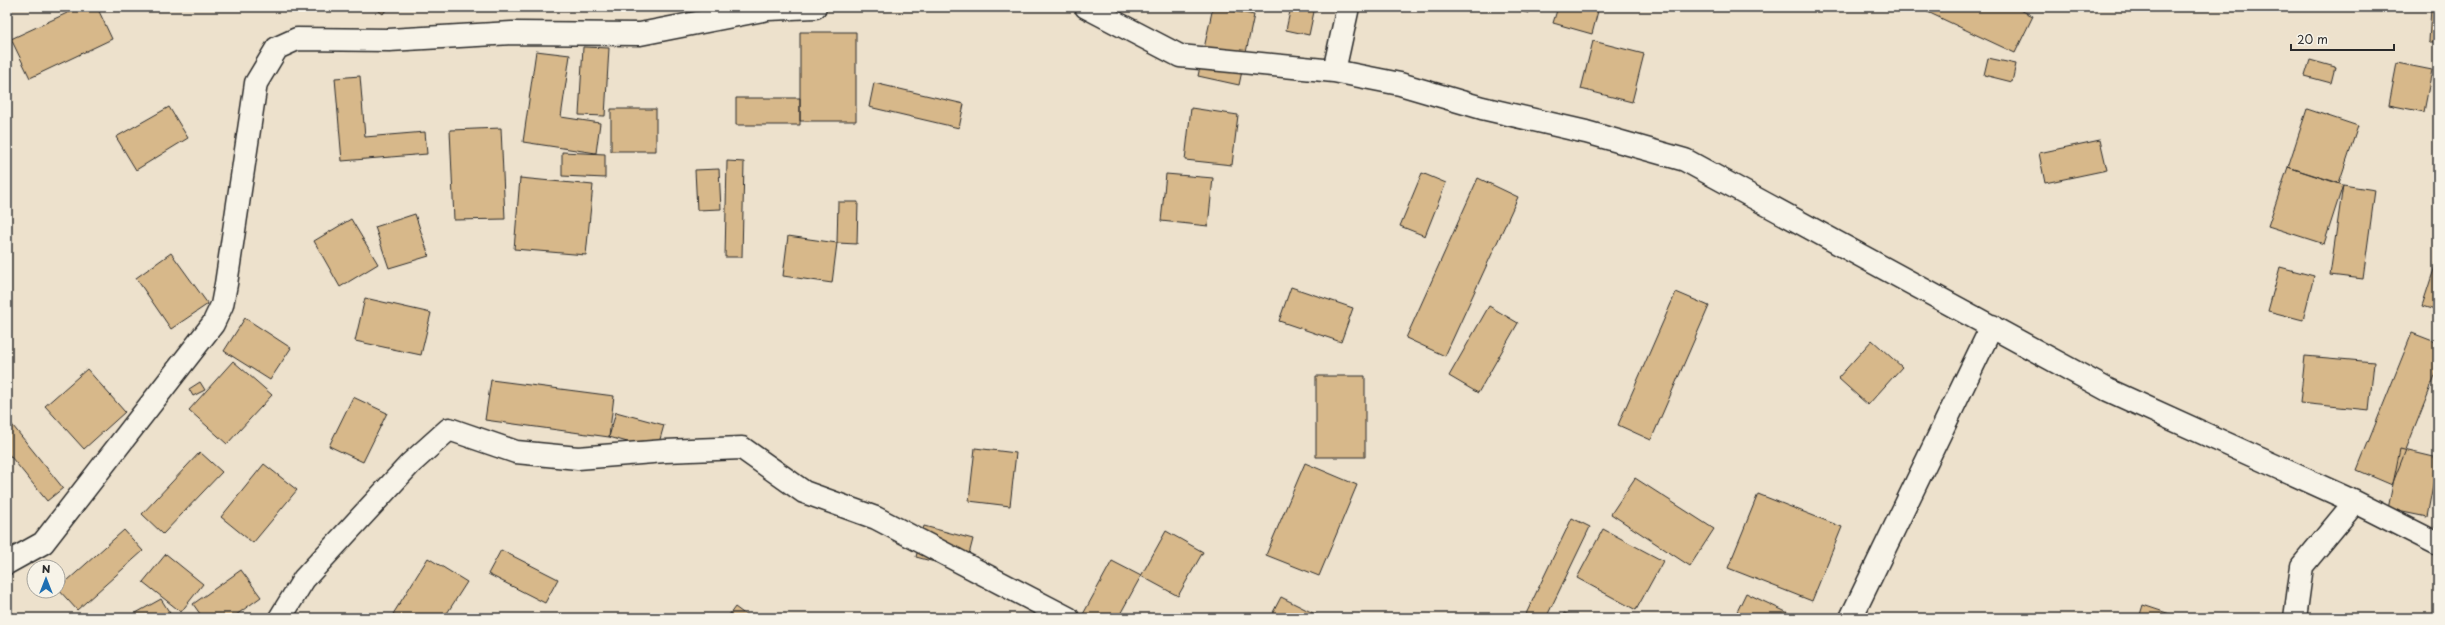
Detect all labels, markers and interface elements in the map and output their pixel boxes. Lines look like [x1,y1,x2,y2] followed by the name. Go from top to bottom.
[2291,26,2394,52] scale bar
[2297,30,2328,48] text: 20 m
[26,559,66,599] north arrow
[42,560,51,577] text: N

